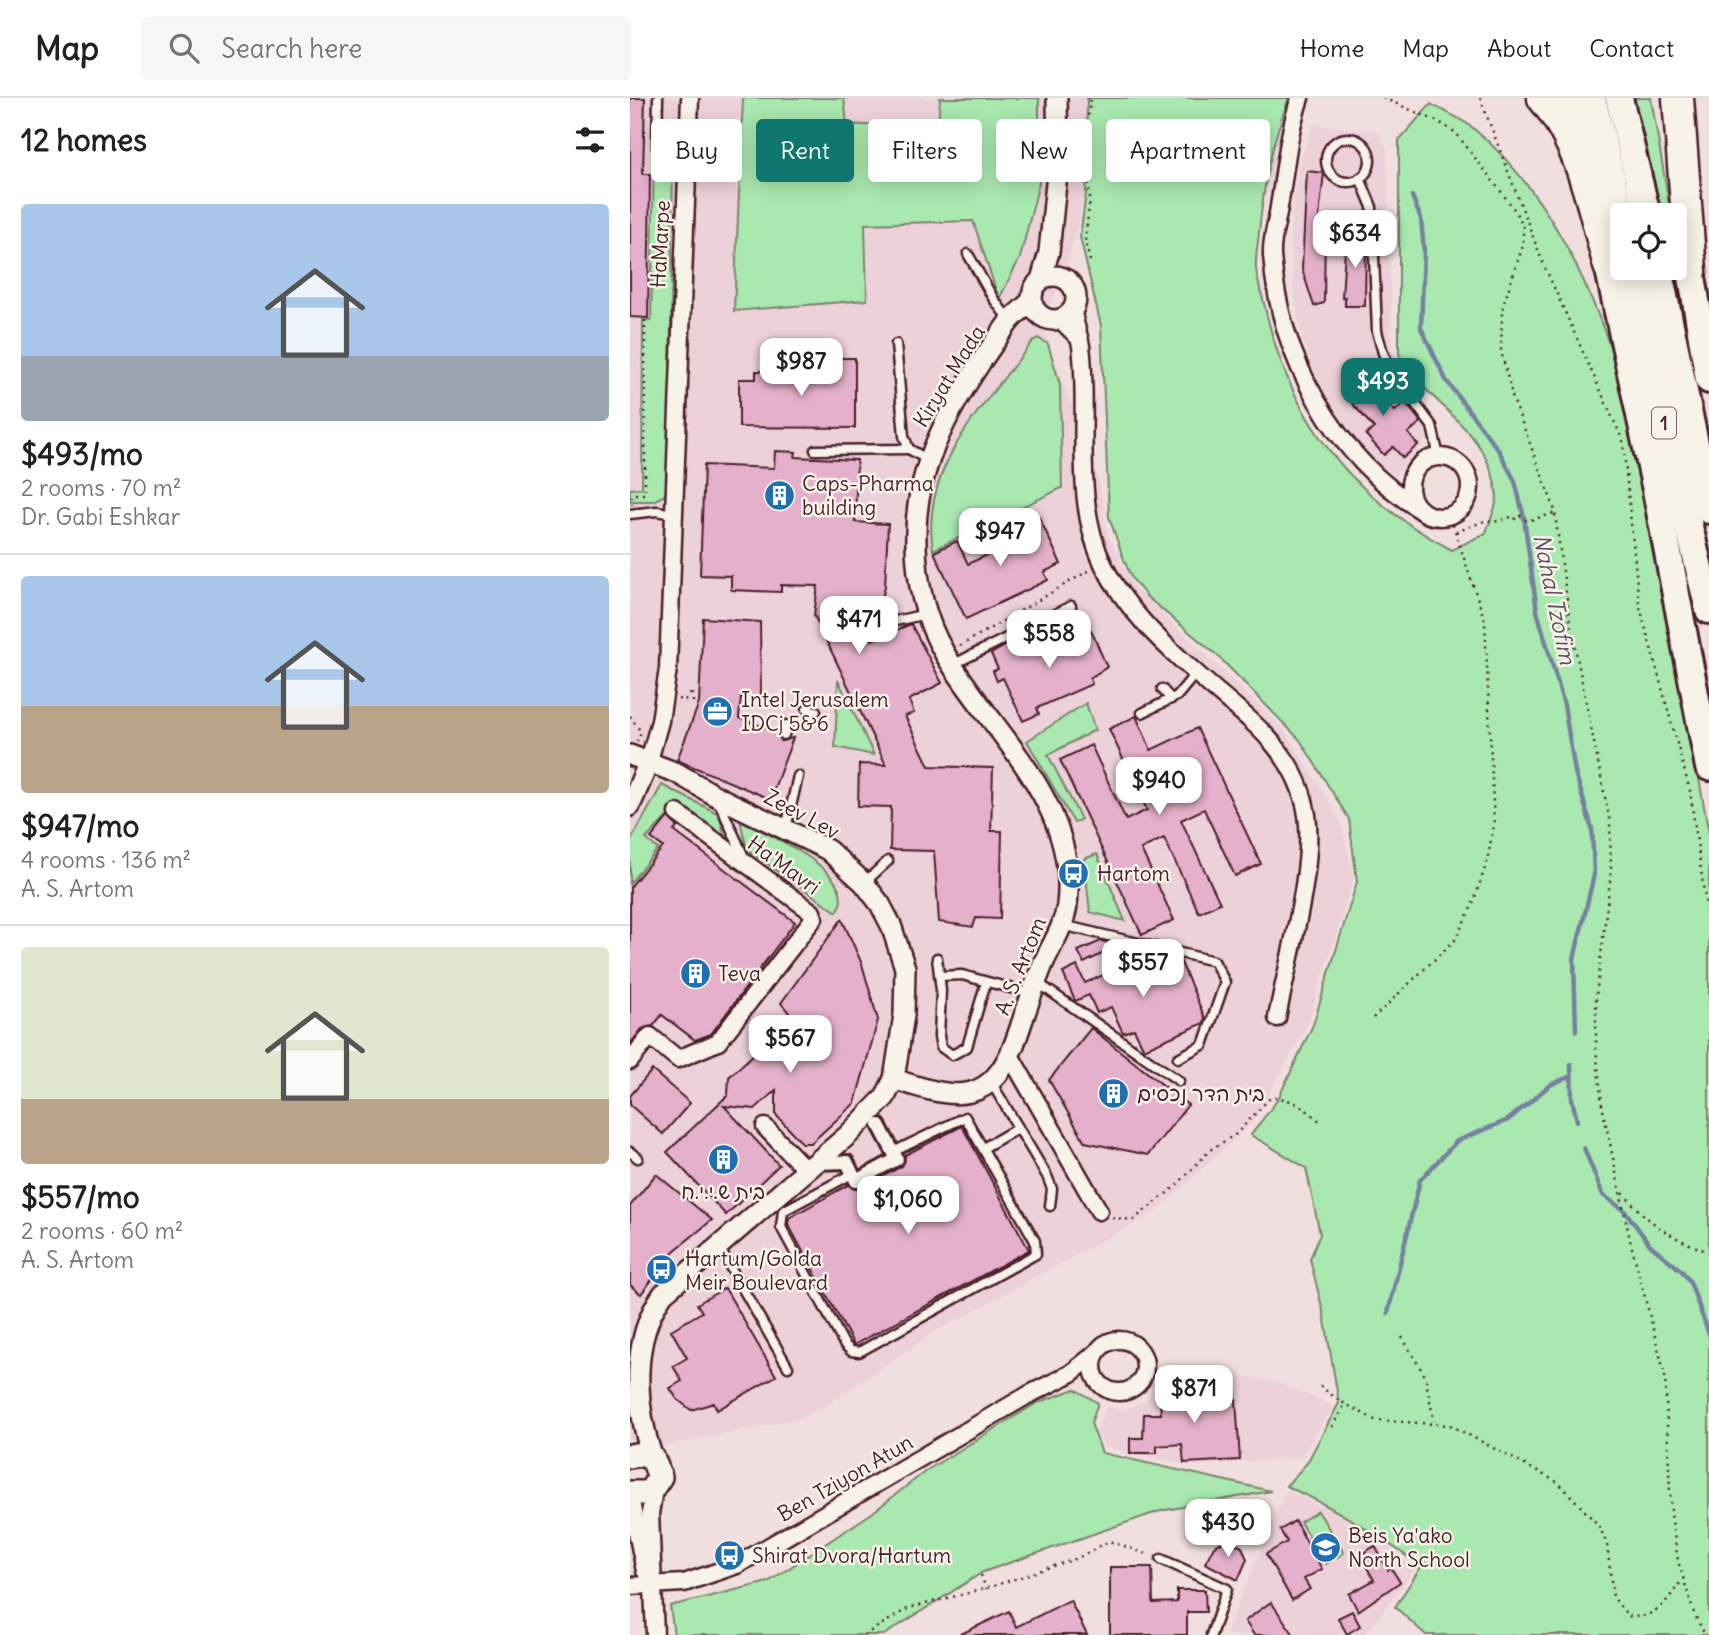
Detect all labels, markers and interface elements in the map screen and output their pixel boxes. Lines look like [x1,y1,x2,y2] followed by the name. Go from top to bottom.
[141,17,631,80] search box
[35,27,99,69] text: Map
[165,29,203,67] icon: search
[221,32,362,65] text: Search here
[1300,33,1364,63] text: Home
[1402,33,1449,63] text: Map
[1487,33,1551,63] text: About
[1589,33,1674,63] text: Contact
[651,119,742,182] chip: Buy
[756,119,854,182] chip: Rent
[868,119,982,182] chip: Filters
[996,119,1092,182] chip: New
[1106,119,1270,182] chip: Apartment
[21,121,147,159] text: 12 homes
[571,121,609,159] icon: filters
[644,200,676,288] street label: HaMarpe
[1610,203,1687,280] map controls
[1610,203,1687,280] button: locate
[1314,211,1396,270] pin: $634
[1329,218,1381,247] text: $634
[252,250,378,376] icon: home
[907,320,991,432] street label: Kiryat Mada
[760,338,842,398] pin: $987
[776,346,826,375] text: $987
[1342,358,1424,418] pin: $493
[1357,366,1409,395] text: $493
[1652,408,1676,438] road number: 1
[21,435,143,473] text: $493/mo
[802,470,934,521] place label: Caps-Pharma building
[21,473,181,502] text: 2 rooms · 70 m²
[762,478,796,512] building icon: Caps-Pharma building
[21,502,180,531] text: Dr. Gabi Eshkar
[959,508,1041,568] pin: $947
[975,516,1025,545] text: $947
[1527,531,1583,668] water label: Nahal Tzofim
[818,596,900,656] pin: $471
[836,604,882,633] text: $471
[1008,610,1090,670] pin: $558
[1023,618,1075,647] text: $558
[252,622,378,748] icon: home
[741,686,889,737] place label: Intel Jerusalem IDCj 5&6
[701,694,735,728] office icon: Intel Jerusalem IDCj 5&6
[1118,758,1200,817] pin: $940
[1132,765,1186,794] text: $940
[760,783,844,845] street label: Zeev Lev
[21,807,139,845] text: $947/mo
[742,830,826,900] street label: Ha'Mavri
[21,845,191,874] text: 4 rooms · 136 m²
[1057,856,1091,890] bus stop icon: Hartom
[1097,860,1170,887] place label: Hartom
[21,874,134,903] text: A. S. Artom
[988,913,1052,1019] street label: A. S. Artom
[1102,940,1184,999] pin: $557
[1118,947,1168,976] text: $557
[678,956,712,990] building icon: Teva
[718,960,761,987] place label: Teva
[252,993,378,1119] icon: home
[749,1016,831,1075] pin: $567
[765,1023,815,1052] text: $567
[1097,1076,1131,1110] building icon: בית הדר נכסים
[1137,1080,1265,1107] place label: בית הדר נכסים
[706,1142,740,1176] building icon: בית ש.י.י.ח
[851,1176,965,1236] pin: $1,060
[21,1178,140,1216] text: $557/mo
[681,1178,765,1205] place label: בית ש.י.י.ח
[873,1184,943,1213] text: $1,060
[21,1216,183,1245] text: 2 rooms · 60 m²
[21,1245,134,1274] text: A. S. Artom
[685,1245,828,1296] place label: Hartum/Golda Meir Boulevard
[645,1253,679,1287] bus stop icon: Hartum/Golda Meir Boulevard
[1153,1366,1235,1425] pin: $871
[1171,1373,1217,1402] text: $871
[772,1428,918,1528] street label: Ben Tziyon Atun
[1187,1500,1269,1559] pin: $430
[1201,1507,1255,1536] text: $430
[1348,1522,1470,1573] place label: Beis Ya'ako North School
[1308,1530,1342,1564] school or university icon: Beis Ya'ako North School
[712,1538,746,1572] bus stop icon: Shirat Dvora/Hartum
[752,1542,951,1569] place label: Shirat Dvora/Hartum

